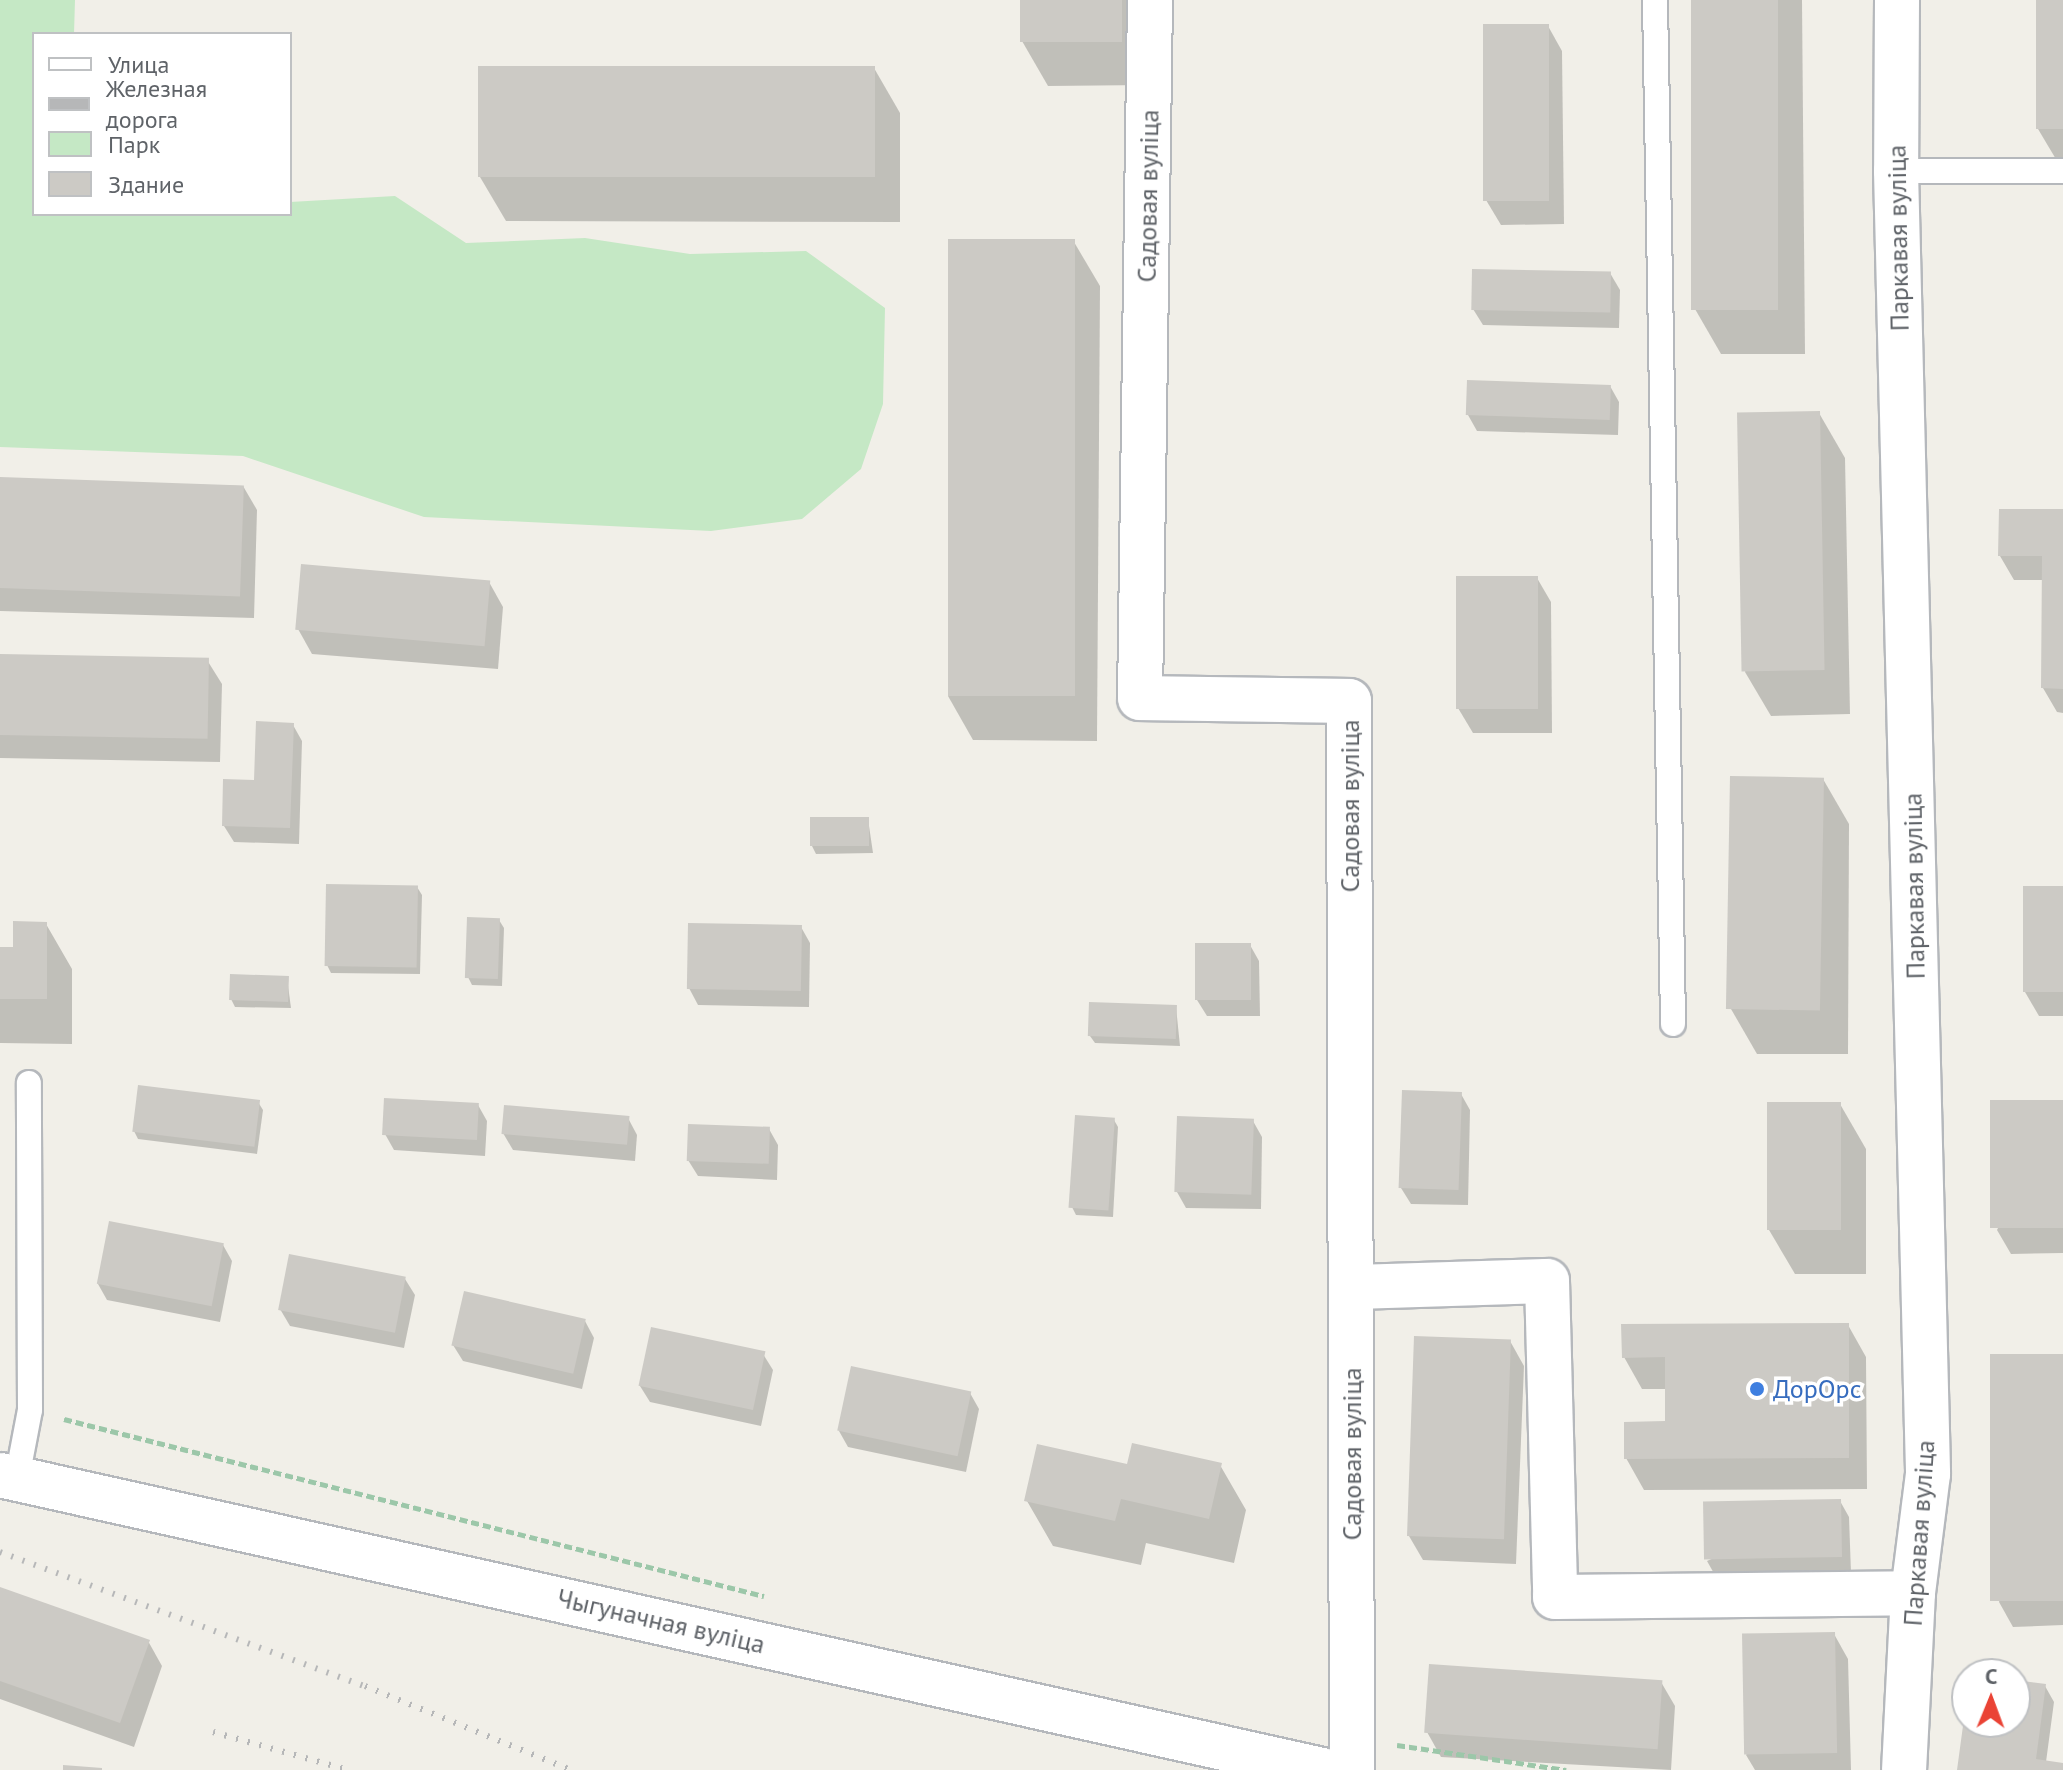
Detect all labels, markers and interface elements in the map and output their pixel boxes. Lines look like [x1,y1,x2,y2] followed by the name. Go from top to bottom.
[32,32,292,216] legend
[108,49,169,80] text: Улица
[106,73,207,135] text: Железная дорога
[1131,109,1165,283] street label: Садовая вуліца
[108,129,160,160] text: Парк
[1881,144,1915,332] street label: Паркавая вуліца
[108,169,184,200] text: Здание
[1334,720,1366,892] street label: Садовая вуліца
[1897,792,1931,980] street label: Паркавая вуліца
[1336,1368,1368,1540] street label: Садовая вуліца
[1773,1373,1861,1405] place label: ДорОрс
[1748,1380,1766,1398] marker: ДорОрс
[1897,1439,1941,1627] street label: Паркавая вуліца
[554,1582,768,1660] street label: Чыгуначная вуліца
[1951,1658,2031,1738] north arrow
[1985,1662,1998,1690] text: С

